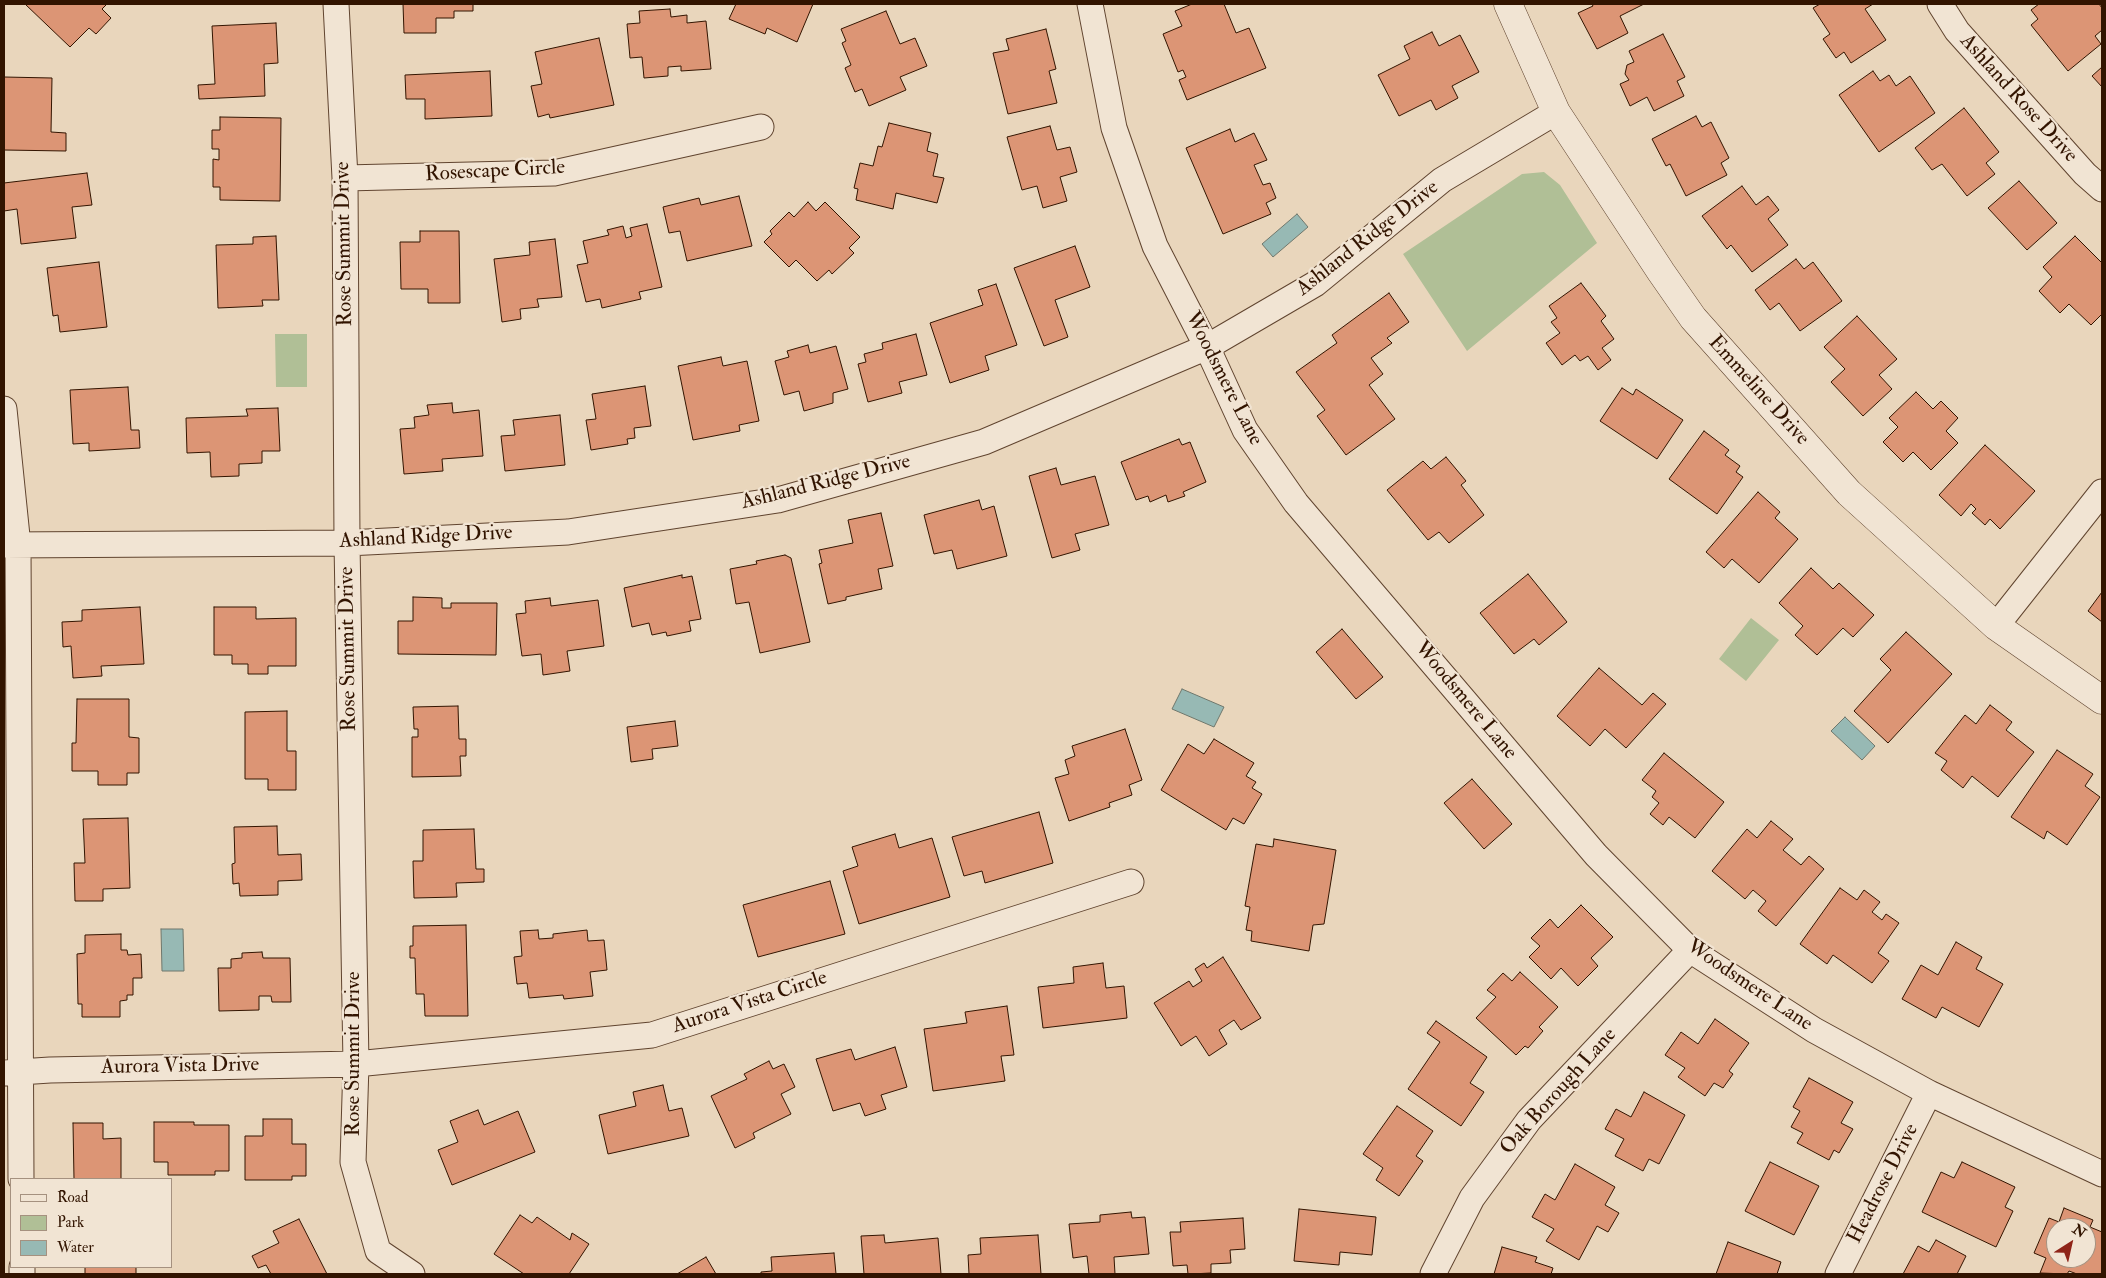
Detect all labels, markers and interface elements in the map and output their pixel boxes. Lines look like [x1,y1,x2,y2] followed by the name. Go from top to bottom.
[1954,29,2082,169] street label: Ashland Rose Drive
[424,156,566,188] street label: Rosescape Circle
[331,161,359,327] street label: Rose Summit Drive
[1292,176,1444,302] street label: Ashland Ridge Drive
[1178,308,1268,450] street label: Woodsmere Lane
[1702,331,1814,451] street label: Emmeline Drive
[739,450,913,516] street label: Ashland Ridge Drive
[339,521,513,555] street label: Ashland Ridge Drive
[335,566,363,732] street label: Rose Summit Drive
[1408,637,1522,765] street label: Woodsmere Lane
[1681,935,1817,1037] street label: Woodsmere Lane
[669,966,831,1040] street label: Aurora Vista Circle
[341,971,367,1137] street label: Rose Summit Drive
[1495,1023,1623,1161] street label: Oak Borough Lane
[101,1053,259,1081] street label: Aurora Vista Drive
[1843,1120,1925,1248] street label: Headrose Drive
[10,1178,172,1268] legend
[57,1188,88,1207] text: Road
[57,1213,84,1232] text: Park
[2046,1218,2096,1268] north arrow
[2069,1221,2089,1242] text: N
[57,1238,94,1257] text: Water

